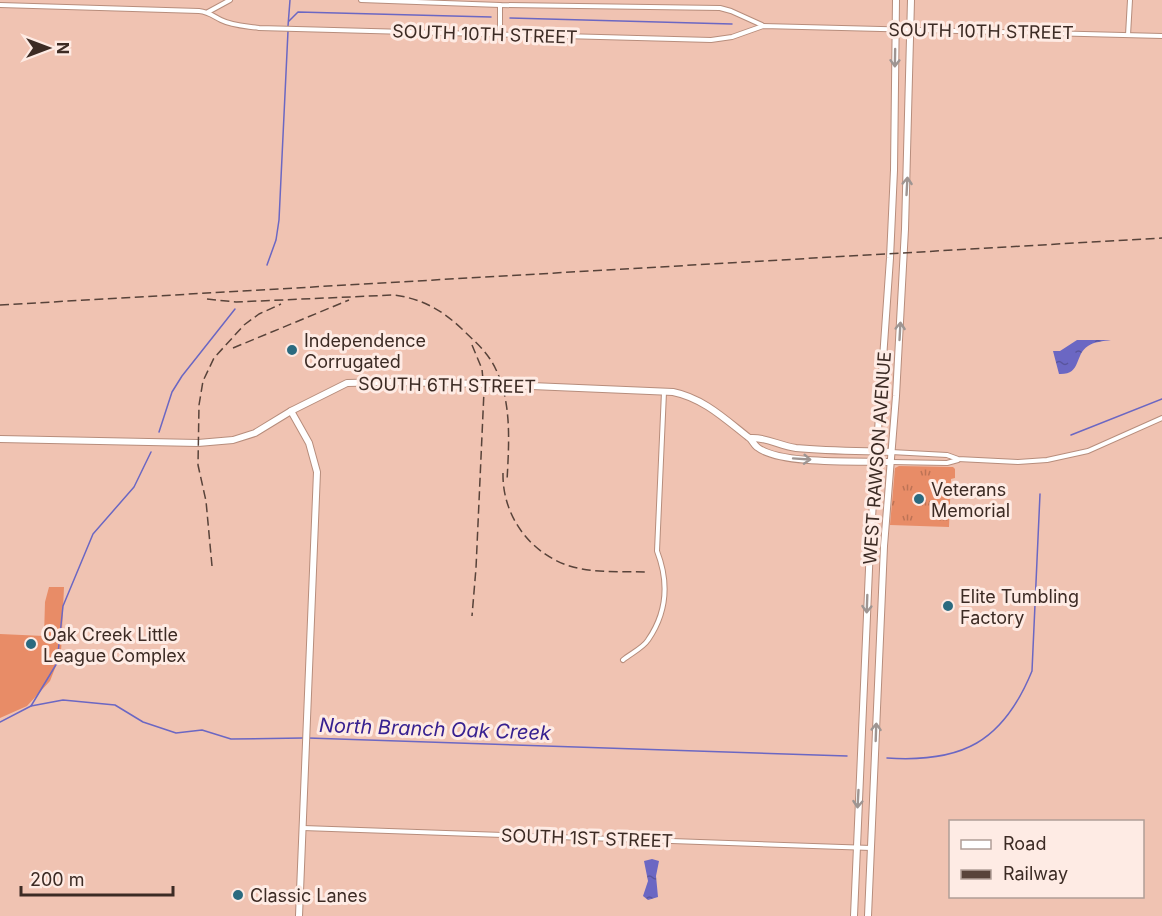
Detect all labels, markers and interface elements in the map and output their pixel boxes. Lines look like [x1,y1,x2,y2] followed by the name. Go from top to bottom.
[18,18,78,78] north arrow
[888,19,1074,43] street label: SOUTH 10TH STREET
[392,20,578,48] street label: SOUTH 10TH STREET
[53,42,73,54] text: N
[889,48,901,68] one-way arrow
[901,177,912,197] one-way arrow
[894,321,905,341] one-way arrow
[304,330,426,372] place label: Independence Corrugated
[285,343,299,357] marker: Independence Corrugated
[859,351,895,565] street label: WEST RAWSON AVENUE
[358,373,536,397] street label: SOUTH 6TH STREET
[792,453,812,464] one-way arrow
[931,479,1010,521] place label: Veterans Memorial
[912,492,926,506] marker: Veterans Memorial
[960,586,1079,628] place label: Elite Tumbling Factory
[861,593,872,613] one-way arrow
[941,599,955,613] marker: Elite Tumbling Factory
[43,624,186,666] place label: Oak Creek Little League Complex
[24,637,38,651] marker: Oak Creek Little League Complex
[319,713,552,745] water label: North Branch Oak Creek
[870,722,881,742] one-way arrow
[853,788,864,808] one-way arrow
[949,820,1144,898] legend
[501,824,673,852] street label: SOUTH 1ST STREET
[1003,833,1046,854] text: Road
[21,859,172,897] scale bar
[1003,863,1068,884] text: Railway
[30,869,85,890] text: 200 m
[250,885,367,906] place label: Classic Lanes
[231,888,245,902] marker: Classic Lanes

